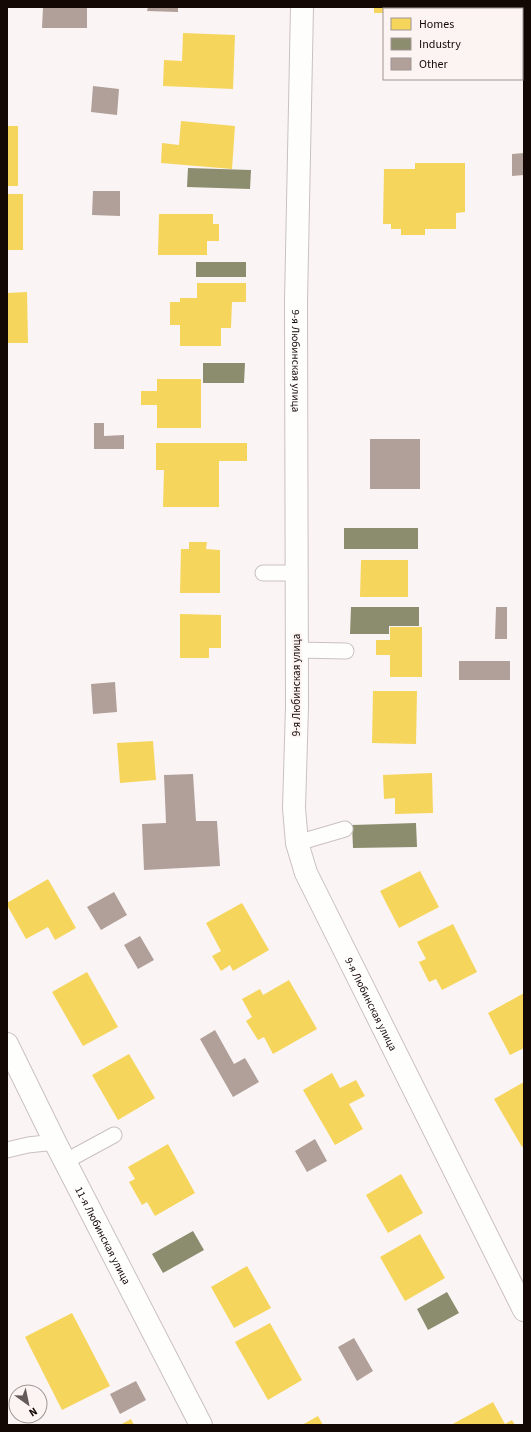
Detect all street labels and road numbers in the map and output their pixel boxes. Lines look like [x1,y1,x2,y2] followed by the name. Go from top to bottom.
[288,310,303,412] street label: 9-я Любинская улица
[289,634,304,736] street label: 9-я Любинская улица
[341,955,401,1054] street label: 9-я Любинская улица
[71,1184,134,1287] street label: 11-я Любинская улица

